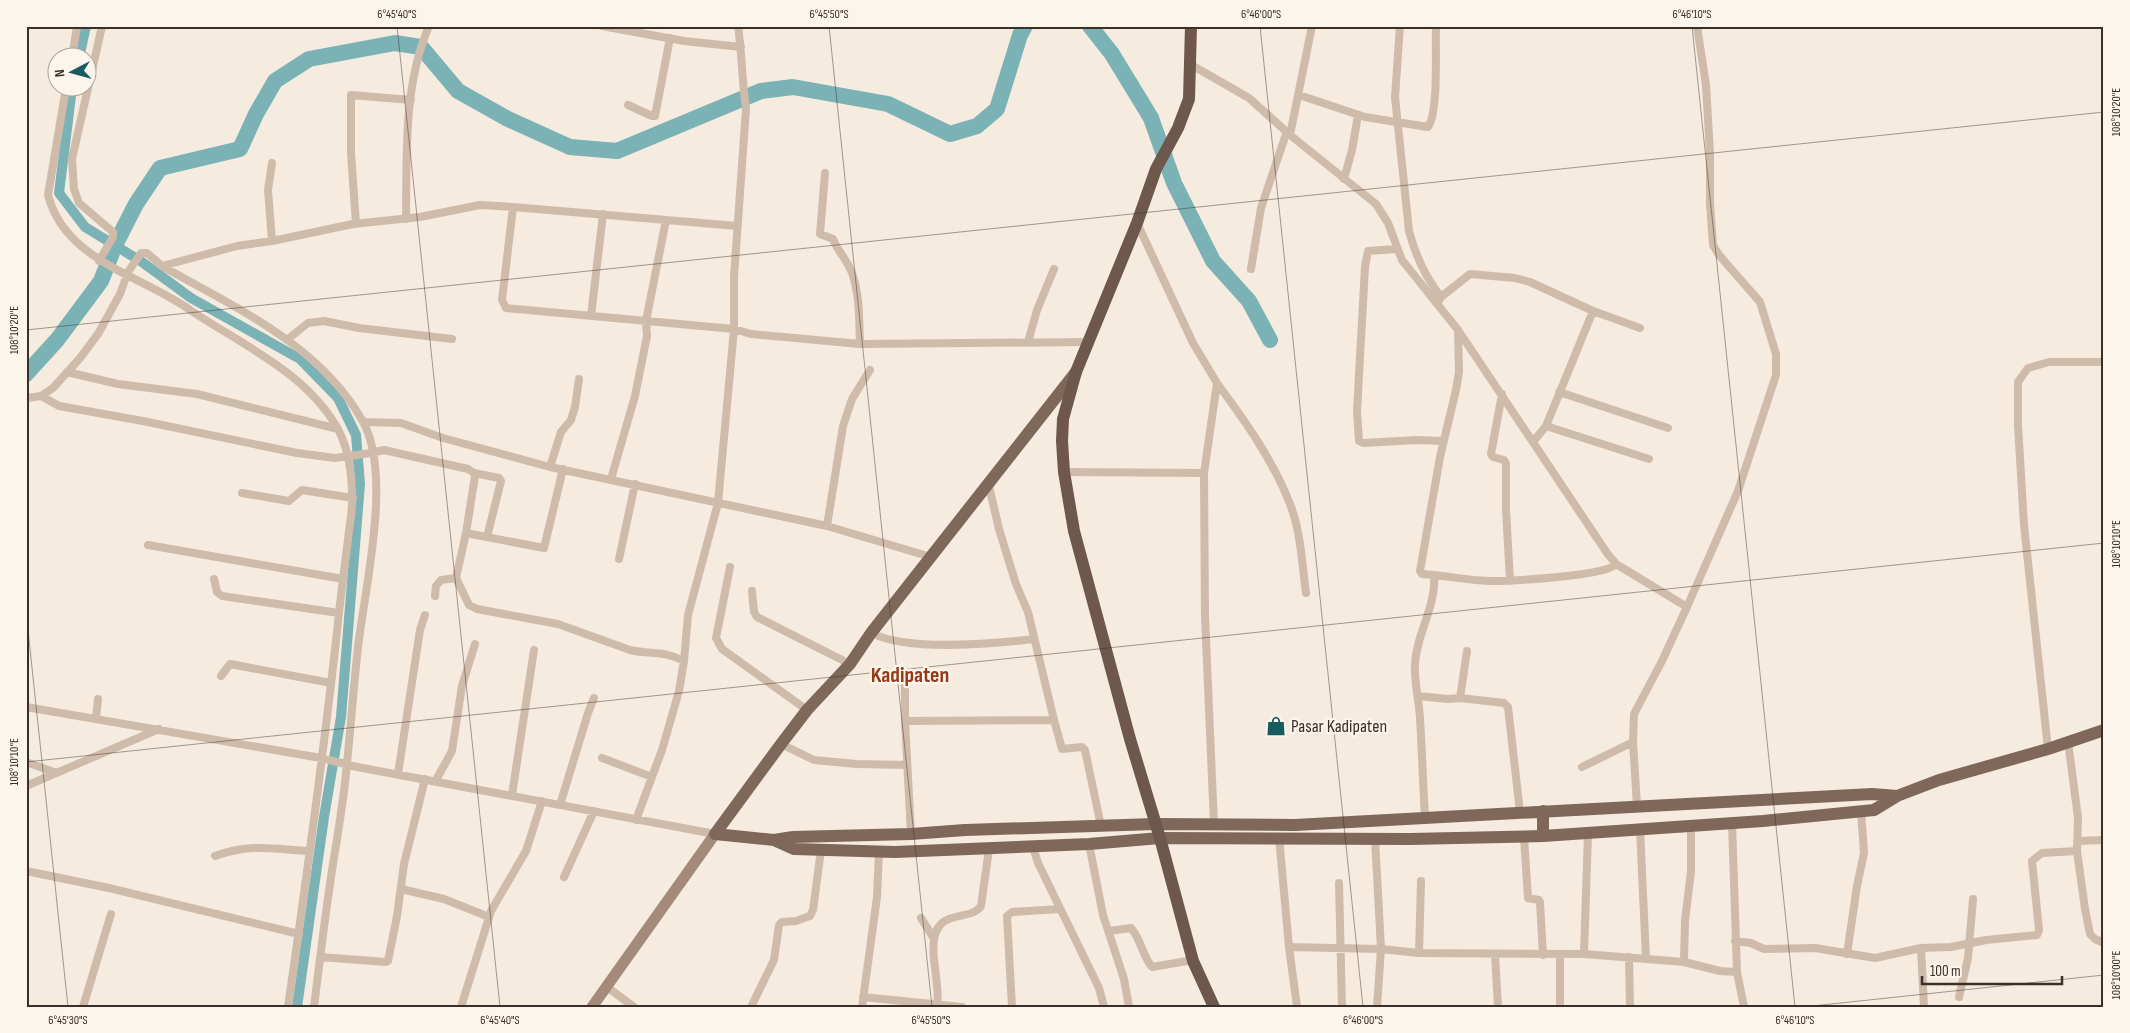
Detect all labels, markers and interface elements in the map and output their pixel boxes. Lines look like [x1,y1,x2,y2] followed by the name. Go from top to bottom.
[377,7,417,22] text: 6°45'40"S
[809,7,849,22] text: 6°45'50"S
[1241,7,1281,22] text: 6°46'00"S
[1673,7,1711,22] text: 6°46'10"S
[48,48,98,98] north arrow
[51,69,68,78] text: N
[2109,88,2124,136] text: 108°10'20"E
[7,306,22,354] text: 108°10'20"E
[2109,520,2124,568] text: 108°10'10"E
[871,662,949,689] district label: Kadipaten
[1265,715,1287,737] shop icon: Pasar Kadipaten
[1291,716,1387,737] place label: Pasar Kadipaten
[7,738,22,786] text: 108°10'10"E
[2109,951,2124,999] text: 108°10'00"E
[1922,953,2062,985] scale bar
[1930,962,1961,981] text: 100 m
[48,1013,88,1028] text: 6°45'30"S
[480,1013,520,1028] text: 6°45'40"S
[911,1013,951,1028] text: 6°45'50"S
[1343,1013,1383,1028] text: 6°46'00"S
[1776,1013,1814,1028] text: 6°46'10"S

